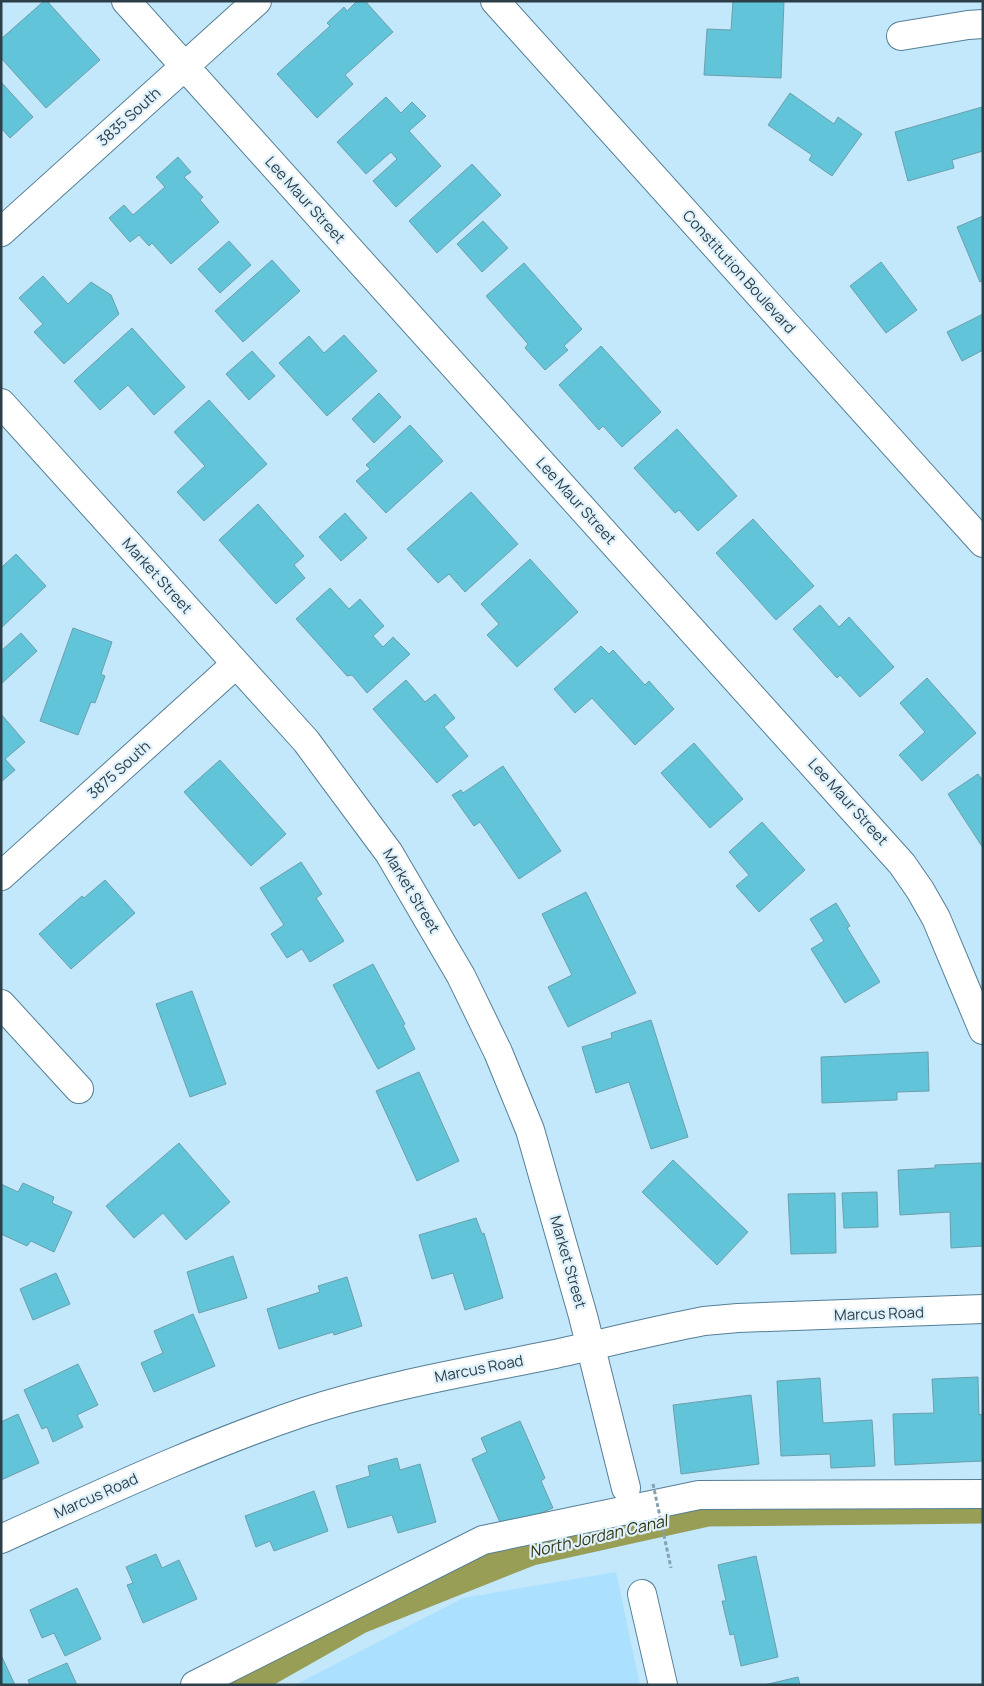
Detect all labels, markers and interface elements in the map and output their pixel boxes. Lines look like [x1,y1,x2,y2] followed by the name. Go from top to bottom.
[92,82,165,151] street label: 3835 South
[261,152,350,248] street label: Lee Maur Street
[678,205,801,338] street label: Constitution Boulevard
[532,453,621,549] street label: Lee Maur Street
[118,533,197,618] street label: Market Street
[83,736,155,804] street label: 3875 South
[804,754,893,850] street label: Lee Maur Street
[378,844,445,937] street label: Market Street
[545,1213,592,1311] street label: Market Street
[834,1301,924,1326] street label: Marcus Road
[433,1350,525,1387] street label: Marcus Road
[50,1468,141,1523] street label: Marcus Road
[527,1509,672,1563] water label: North Jordan Canal

